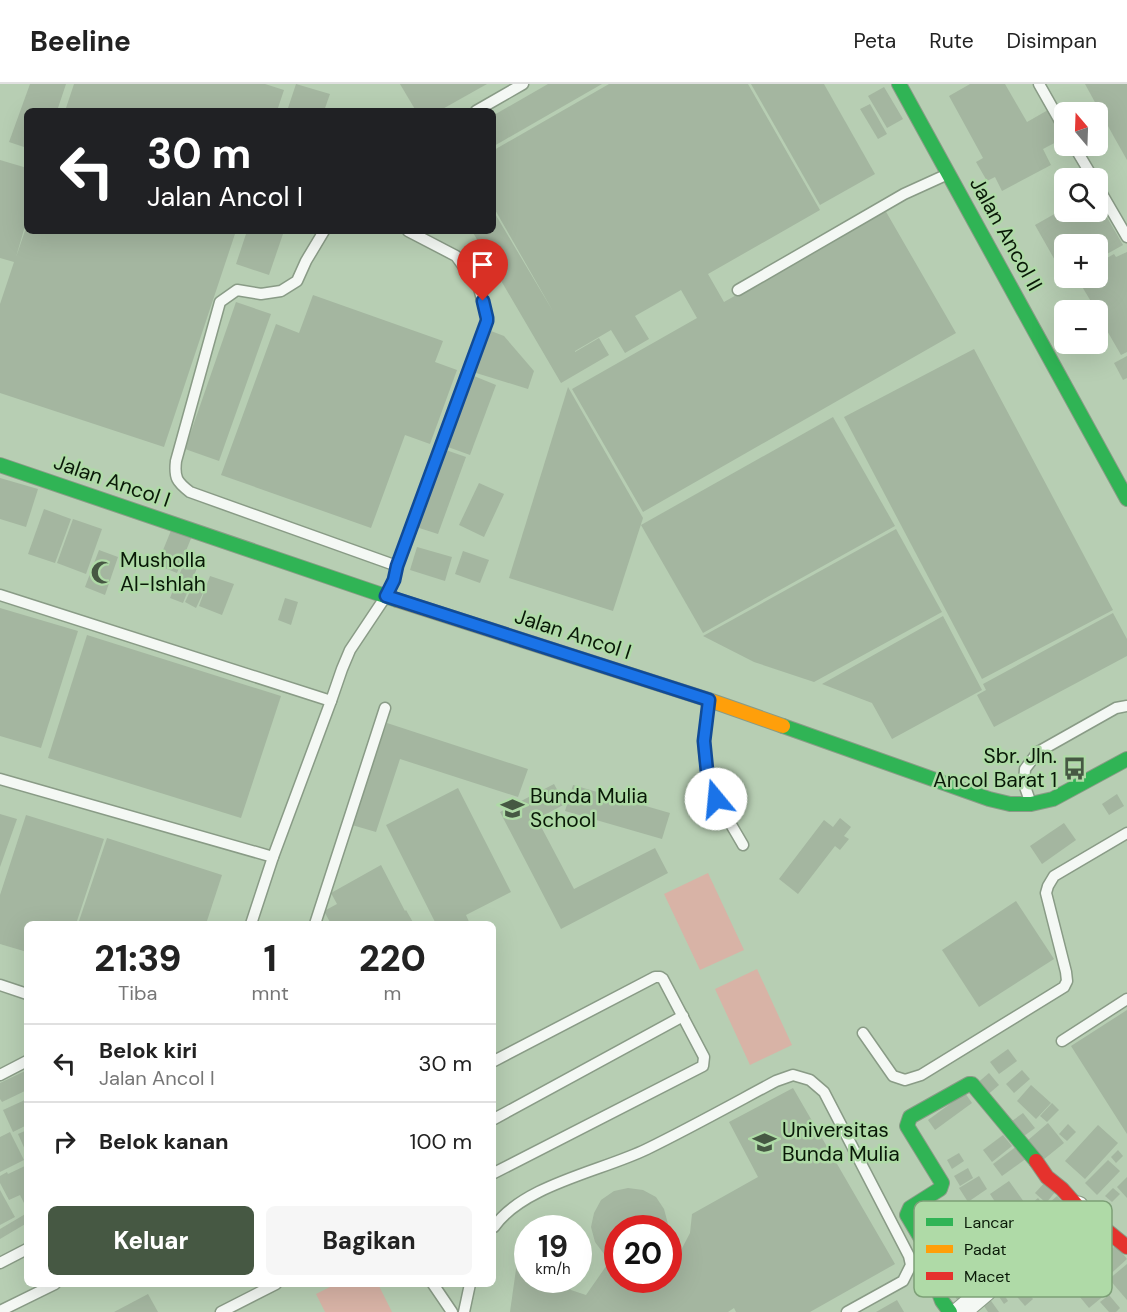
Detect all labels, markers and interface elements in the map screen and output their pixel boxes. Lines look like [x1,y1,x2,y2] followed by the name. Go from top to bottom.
[30,23,131,60] text: Beeline
[853,27,896,55] text: Peta
[929,27,974,55] text: Rute
[1007,27,1097,55] text: Disimpan
[1054,102,1108,156] north arrow
[1054,102,1108,354] map controls
[147,126,251,181] text: 30 m
[48,132,126,210] icon: left
[1054,168,1108,222] button: search
[963,172,1049,296] street label: Jalan Ancol II
[147,179,303,214] text: Jalan Ancol I
[1054,234,1108,288] button: +
[457,239,508,301] pin
[466,248,499,281] icon: arrive
[1054,300,1108,354] button: −
[50,448,174,514] street label: Jalan Ancol I
[120,546,206,598] place label: Musholla Al-Ishlah
[89,559,115,585] mosque icon: Musholla Al-Ishlah
[511,602,635,666] street label: Jalan Ancol I
[933,742,1057,794] place label: Sbr. Jln. Ancol Barat 1
[1062,755,1088,781] bus stop icon: Sbr. Jln. Ancol Barat 1
[684,767,748,831] position arrow
[530,782,648,834] place label: Bunda Mulia School
[499,795,525,821] school or university icon: Bunda Mulia School
[94,935,181,982] text: 21:39
[264,935,277,982] text: 1
[359,935,426,982] text: 220
[118,980,158,1006] text: Tiba
[252,980,289,1006] text: mnt
[383,980,401,1006] text: m
[99,1036,197,1065] text: Belok kiri
[48,1047,81,1080] icon: left
[418,1049,472,1078] text: 30 m
[99,1065,215,1091] text: Jalan Ancol I
[782,1116,900,1168] place label: Universitas Bunda Mulia
[48,1125,81,1158] icon: right
[99,1127,229,1156] text: Belok kanan
[410,1127,472,1156] text: 100 m
[751,1129,777,1155] school or university icon: Universitas Bunda Mulia
[914,1201,1112,1297] legend
[48,1206,254,1275] button: Keluar
[266,1206,472,1275] button: Bagikan
[964,1212,1014,1233] text: Lancar
[604,1215,682,1293] speed limit sign: 20
[538,1227,568,1266] text: 19
[964,1239,1006,1260] text: Padat
[535,1259,571,1279] text: km/h
[964,1266,1010,1287] text: Macet

